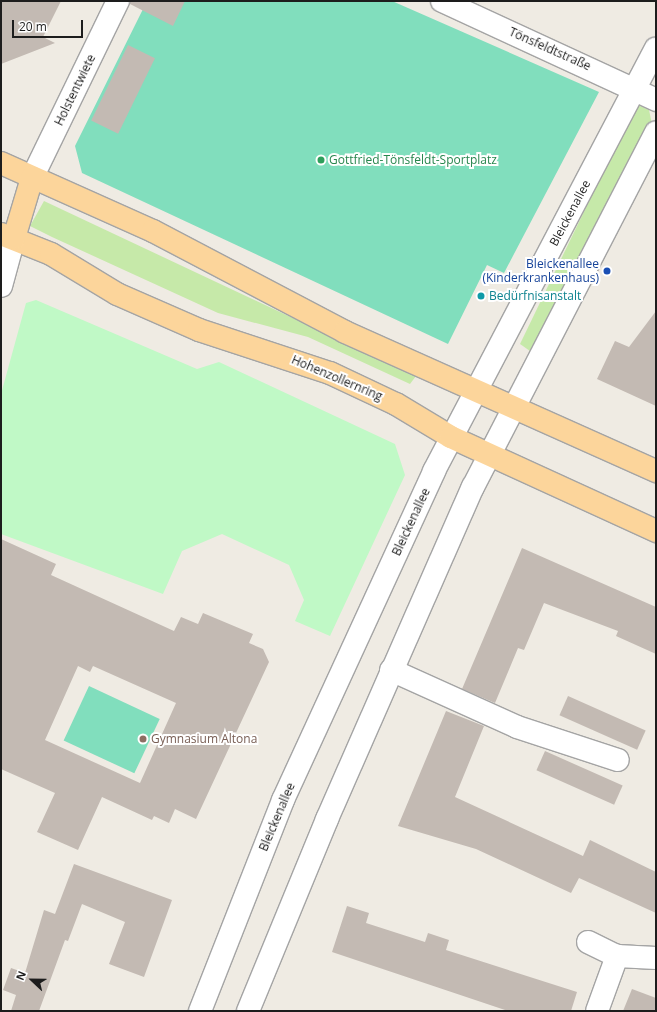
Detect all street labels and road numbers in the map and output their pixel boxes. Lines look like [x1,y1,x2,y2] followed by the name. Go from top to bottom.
[507,25,593,73] street label: Tönsfeldtstraße
[52,52,98,128] street label: Holstentwiete
[547,177,593,249] street label: Bleickenallee
[289,352,385,404] street label: Hohenzollernring
[389,486,433,558] street label: Bleickenallee
[256,781,298,853] street label: Bleickenallee

